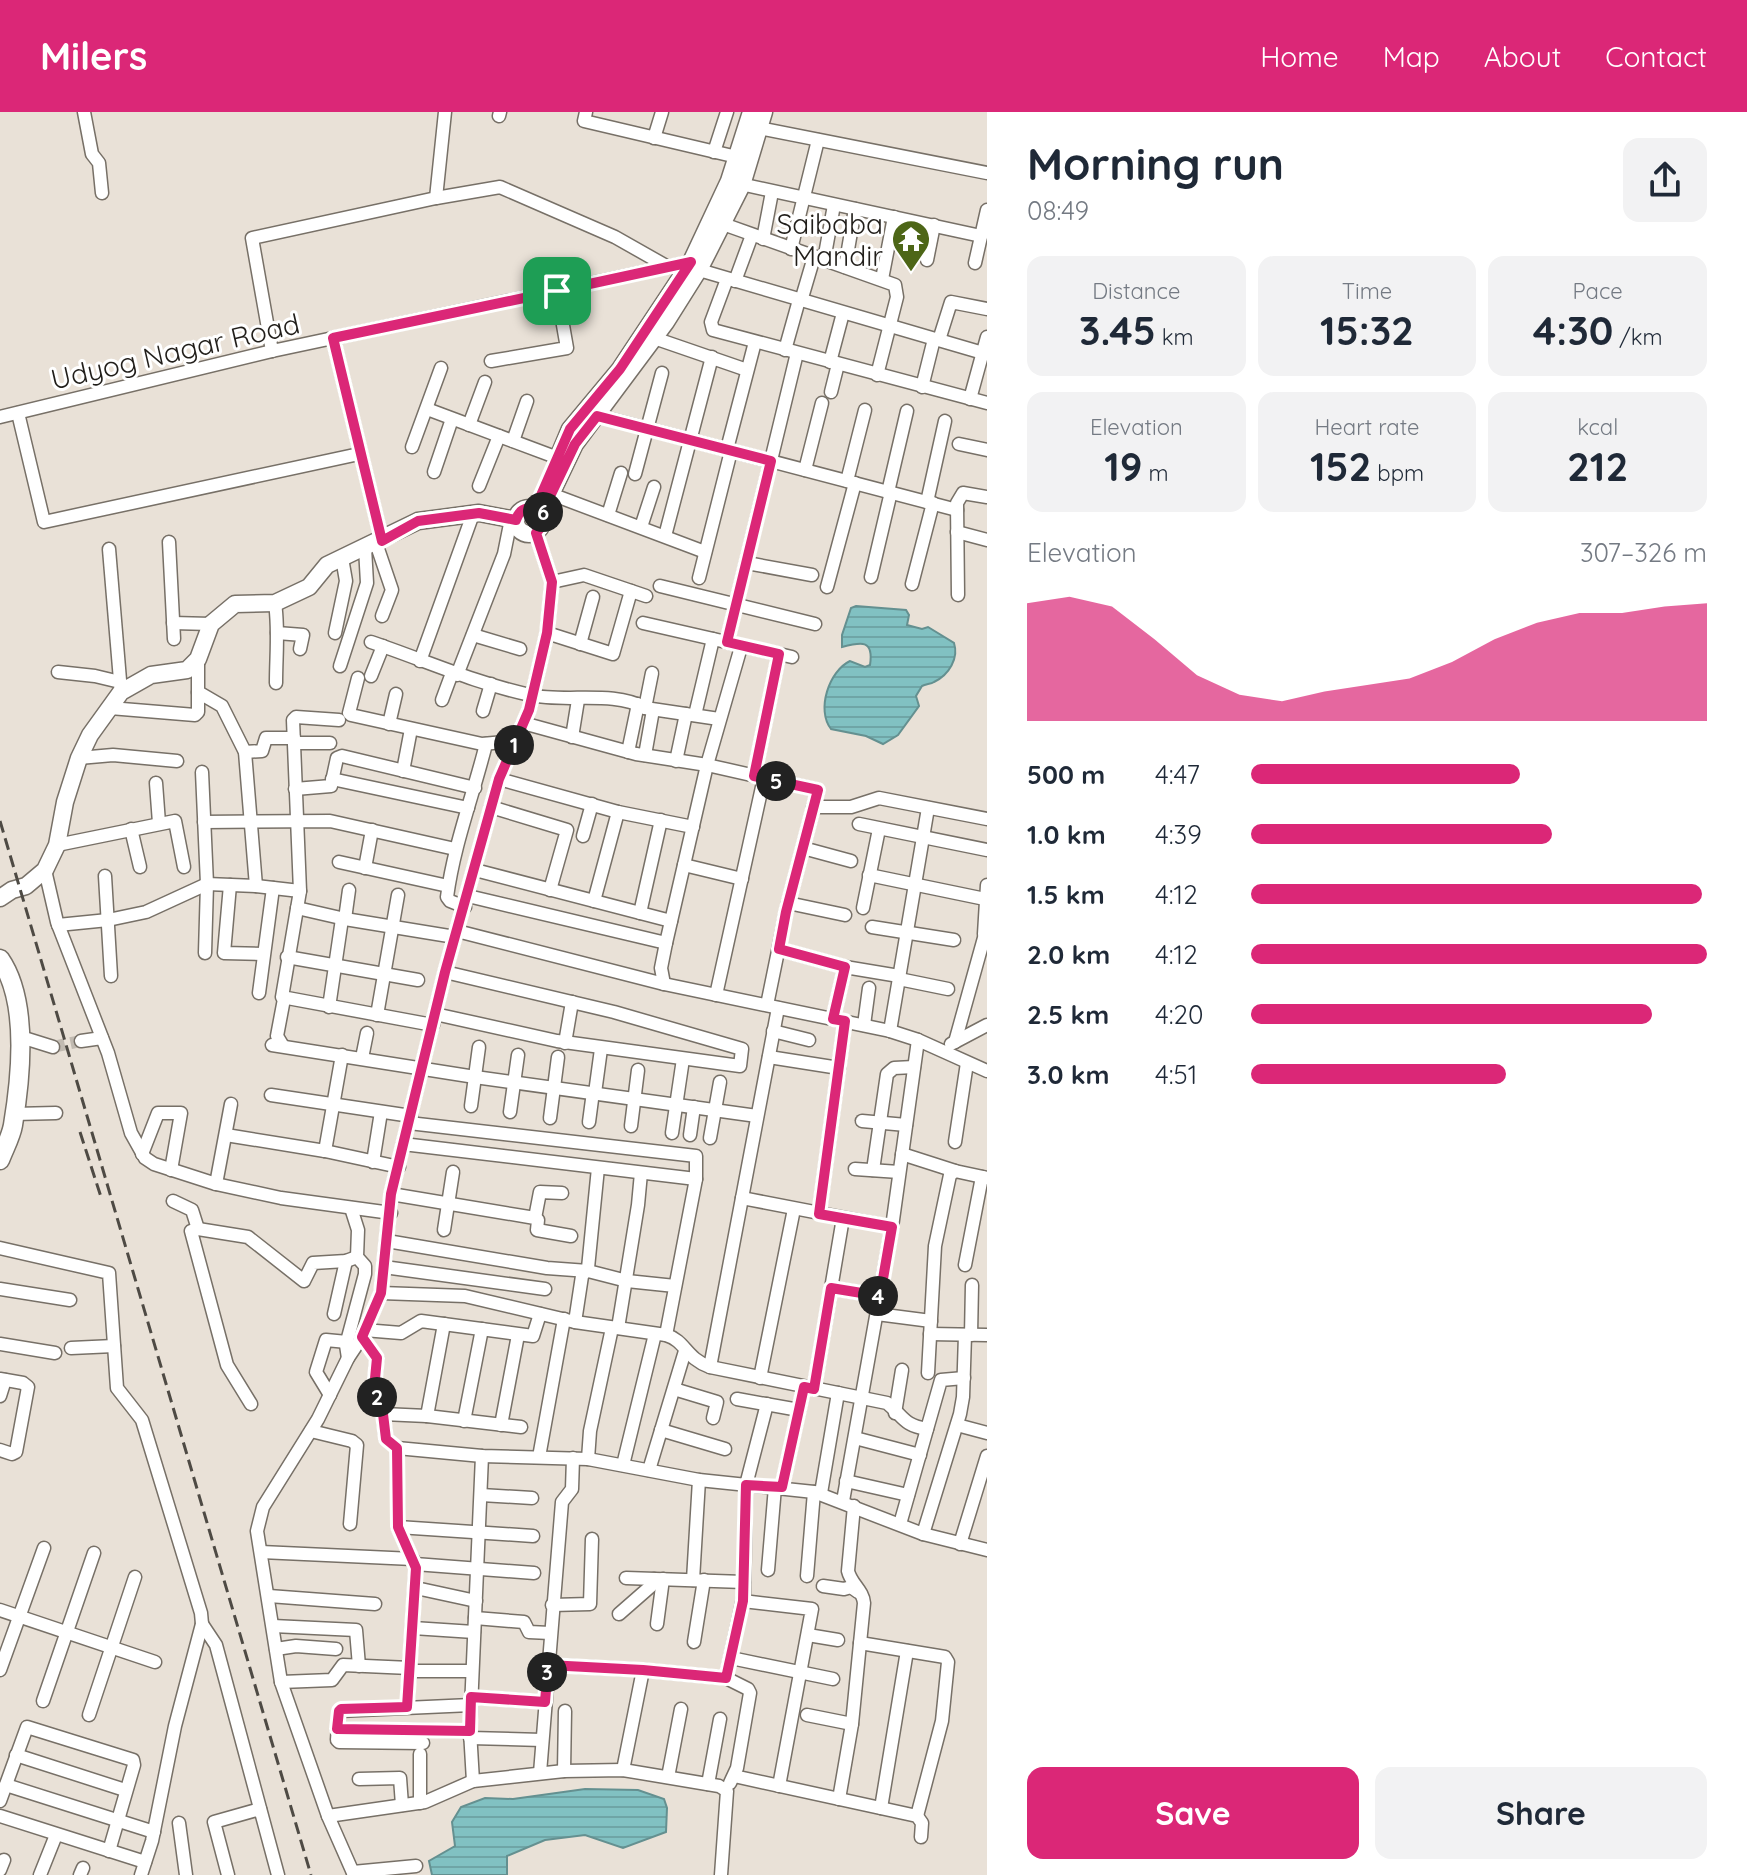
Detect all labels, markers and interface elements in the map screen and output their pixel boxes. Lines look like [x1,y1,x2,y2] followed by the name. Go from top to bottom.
[40,32,147,80] text: Milers
[1260,39,1339,74] text: Home
[1383,39,1440,74] text: Map
[1484,39,1561,74] text: About
[1605,39,1707,74] text: Contact
[1027,136,1284,191] text: Morning run
[1623,138,1707,222] button: share
[1027,194,1089,227] text: 08:49
[776,206,883,273] place label: Saibaba Mandir
[890,218,932,273] temple icon: Saibaba Mandir
[523,257,591,325] pin
[535,269,579,313] icon: arrive
[1092,277,1180,305] text: Distance
[1342,277,1392,305] text: Time
[1573,277,1623,305] text: Pace
[47,305,303,397] street label: Udyog Nagar Road
[1079,305,1156,355] text: 3.45
[1320,305,1414,355] text: 15:32
[1533,305,1613,355] text: 4:30
[1156,323,1194,351] text: km
[1613,323,1663,351] text: /km
[1090,413,1183,441] text: Elevation
[1315,413,1419,441] text: Heart rate
[1577,413,1618,441] text: kcal
[1104,441,1142,491] text: 19
[1310,441,1371,491] text: 152
[1567,441,1628,491] text: 212
[1142,459,1169,487] text: m
[1371,459,1424,487] text: bpm
[523,492,563,532] pin: 6
[537,498,549,526] text: 6
[1027,536,1137,569] text: Elevation
[1580,536,1707,569] text: 307–326 m
[494,725,534,765] pin: 1
[510,731,518,759] text: 1
[1027,758,1105,791] text: 500 m
[1155,758,1200,791] text: 4:47
[756,761,796,801] pin: 5
[770,767,782,795] text: 5
[1027,818,1106,851] text: 1.0 km
[1155,818,1202,851] text: 4:39
[1027,878,1105,911] text: 1.5 km
[1155,878,1198,911] text: 4:12
[1027,938,1110,971] text: 2.0 km
[1155,938,1198,971] text: 4:12
[1027,998,1109,1031] text: 2.5 km
[1155,998,1203,1031] text: 4:20
[1027,1058,1109,1091] text: 3.0 km
[1155,1058,1197,1091] text: 4:51
[858,1276,898,1316] pin: 4
[872,1282,884,1310] text: 4
[357,1377,397,1417] pin: 2
[371,1383,383,1411] text: 2
[527,1652,567,1692] pin: 3
[541,1658,553,1686] text: 3
[1027,1767,1359,1859] button: Save
[1375,1767,1707,1859] button: Share

